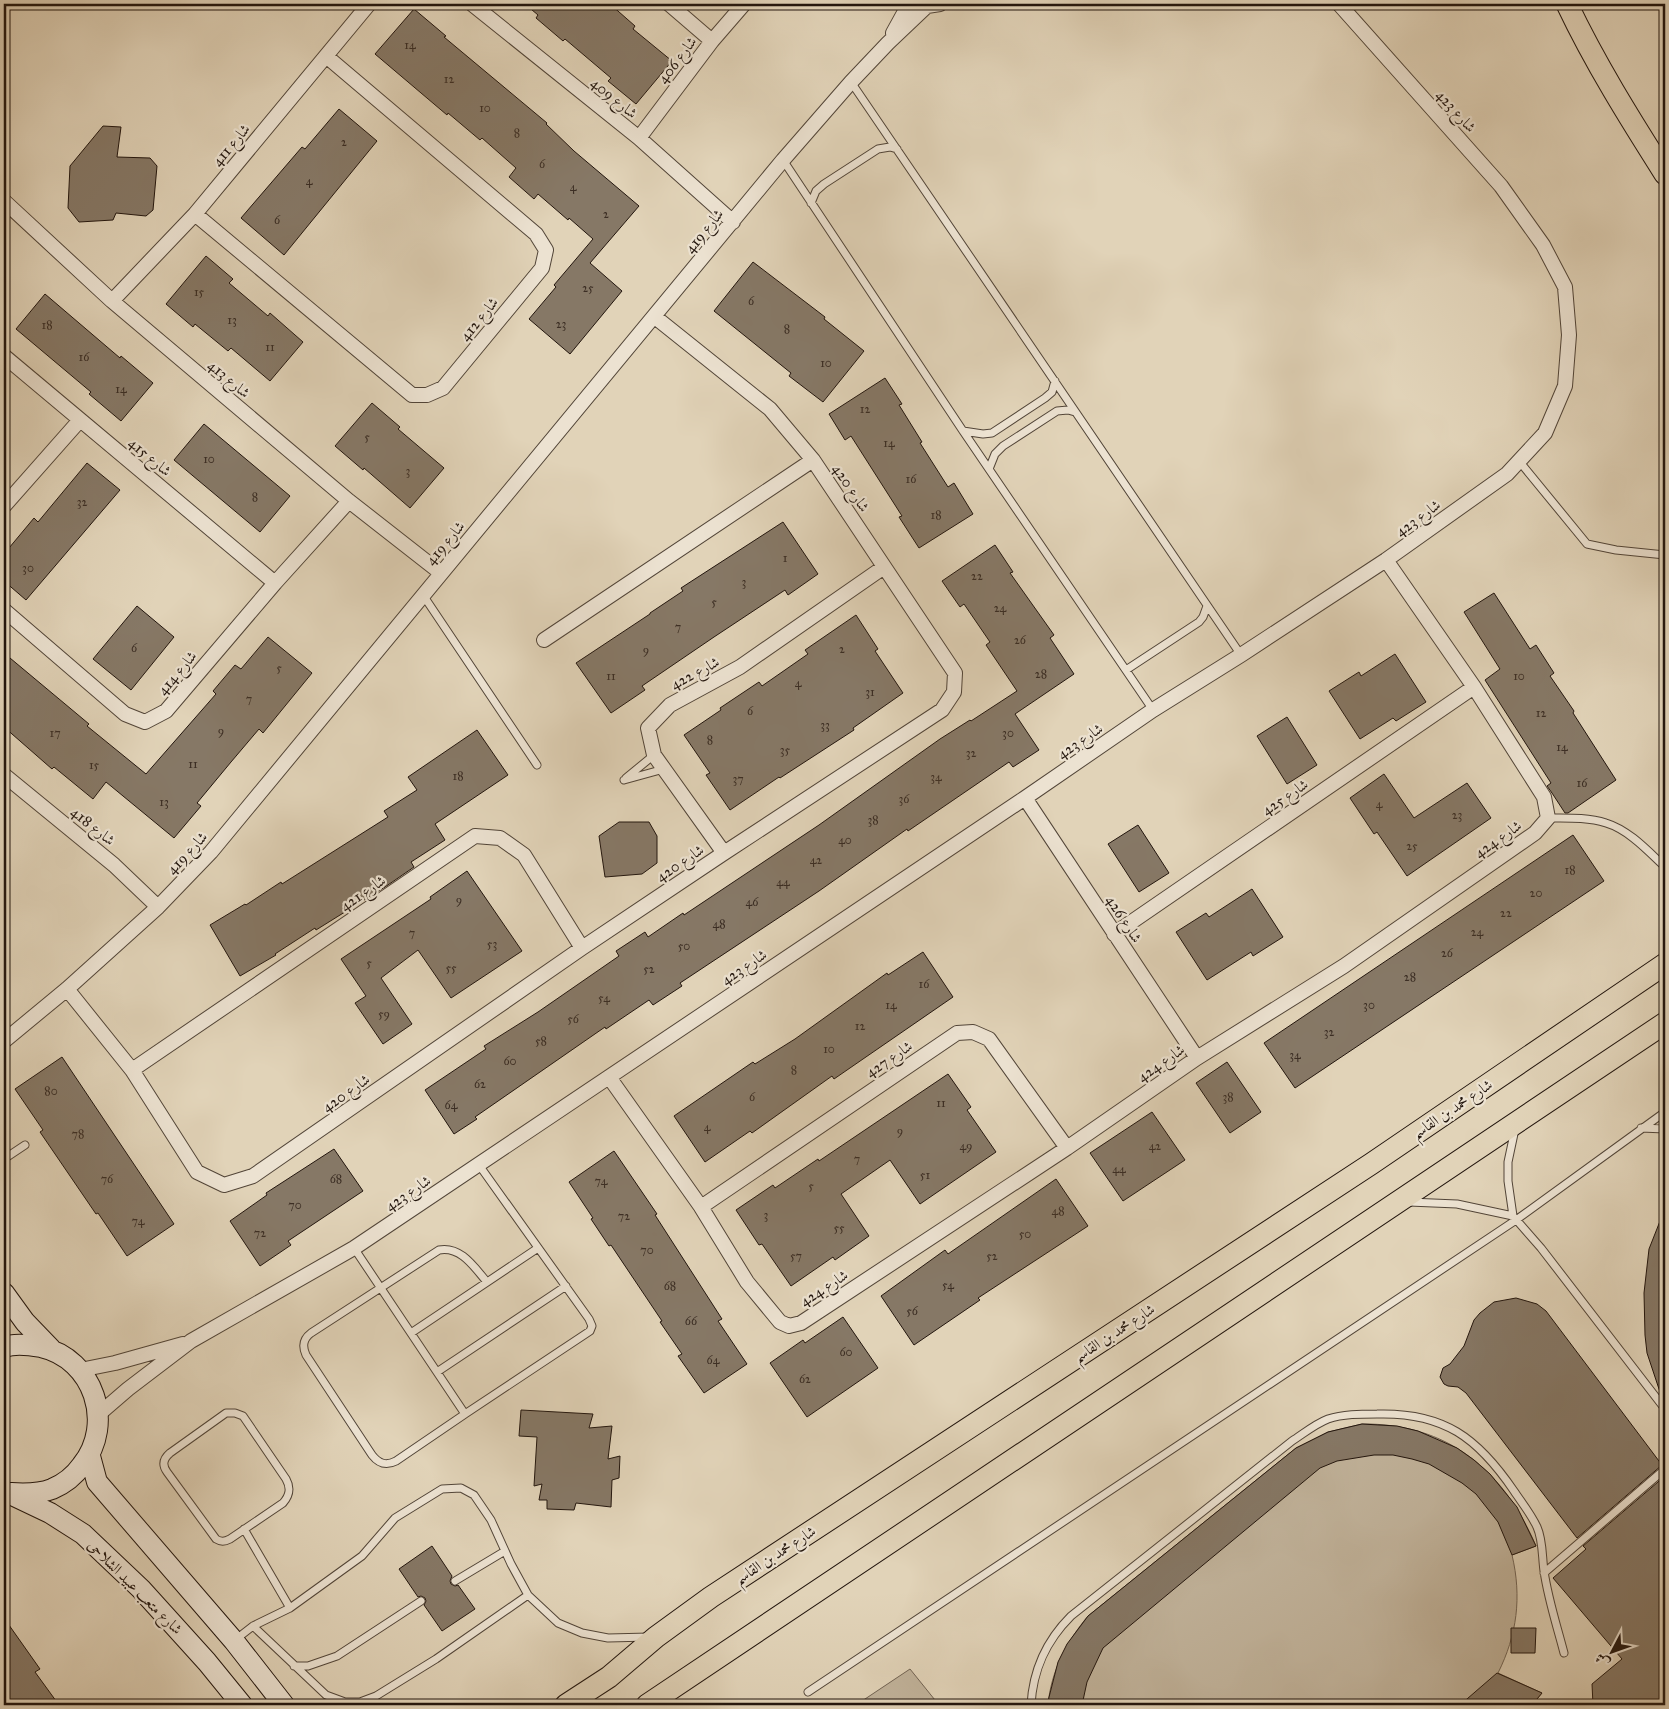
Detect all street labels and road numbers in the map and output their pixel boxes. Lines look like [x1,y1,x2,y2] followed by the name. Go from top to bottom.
[654,33,704,89] street label: شارع 406
[585,74,641,125] street label: شارع 409
[1429,86,1480,139] street label: شارع 423
[208,120,257,172] street label: شارع 411
[681,205,730,259] street label: شارع 419
[456,294,505,347] street label: شارع 412
[202,356,254,405] street label: شارع 413
[122,434,175,483] street label: شارع 415
[825,461,873,518] street label: شارع 420
[1392,496,1446,544] street label: شارع 423
[422,517,472,571] street label: شارع 419
[153,647,204,701] street label: شارع 414
[668,653,724,697] street label: شارع 422
[1054,719,1108,766] street label: شارع 423
[1258,775,1314,822] street label: شارع 425
[65,803,119,852] street label: شارع 418
[1471,816,1527,865] street label: شارع 424
[163,828,214,881] street label: شارع 419
[653,841,710,889] street label: شارع 420
[337,871,391,918] street label: شارع 421
[1099,892,1146,948] street label: شارع 426
[718,945,772,992] street label: شارع 423
[862,1037,918,1084] street label: شارع 427
[1134,1040,1190,1089] street label: شارع 424
[319,1070,375,1119] street label: شارع 420
[1408,1075,1499,1148] street label: شارع محمد بن القاسم
[382,1171,436,1218] street label: شارع 423
[797,1266,853,1313] street label: شارع 424
[1070,1300,1161,1371] street label: شارع محمد بن القاسم
[731,1522,822,1593] street label: شارع محمد بن القاسم
[81,1536,186,1641] street label: شارع متعب عبيد الشلاحى

